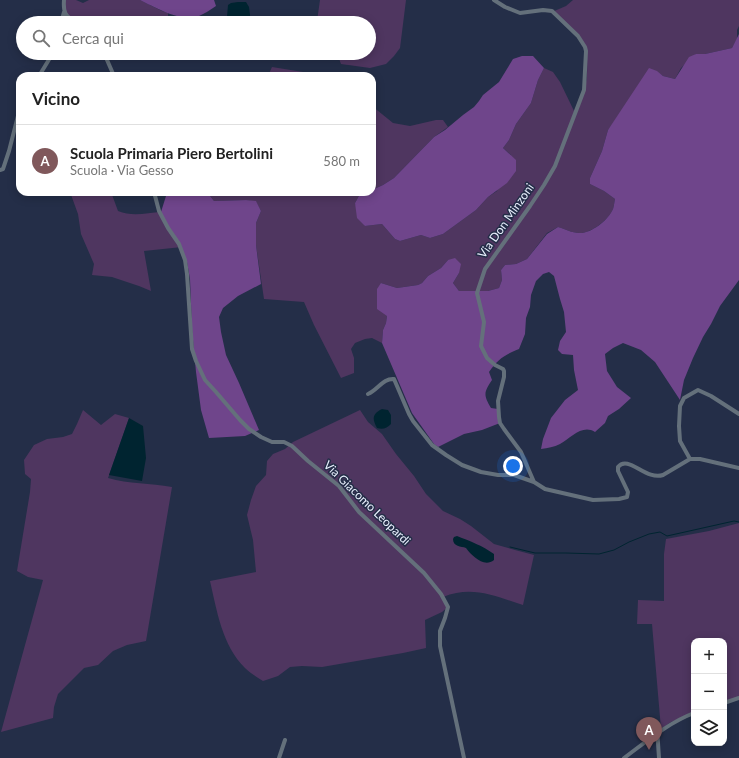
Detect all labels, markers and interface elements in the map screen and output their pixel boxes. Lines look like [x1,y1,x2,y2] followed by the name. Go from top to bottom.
[16,16,376,60] search box
[30,27,52,49] icon: search
[62,29,124,47] text: Cerca qui
[32,88,80,109] text: Vicino
[70,144,273,162] text: Scuola Primaria Piero Bertolini
[40,153,50,169] text: A
[323,153,360,169] text: 580 m
[70,162,174,178] text: Scuola · Via Gesso
[474,180,537,261] street label: Via Don Minzoni
[503,456,523,476] your location
[321,457,414,548] street label: Via Giacomo Leopardi
[691,638,727,746] map controls
[691,638,727,674] button: +
[691,674,727,710] button: −
[691,710,727,746] button: layers
[636,717,662,750] pin: A

